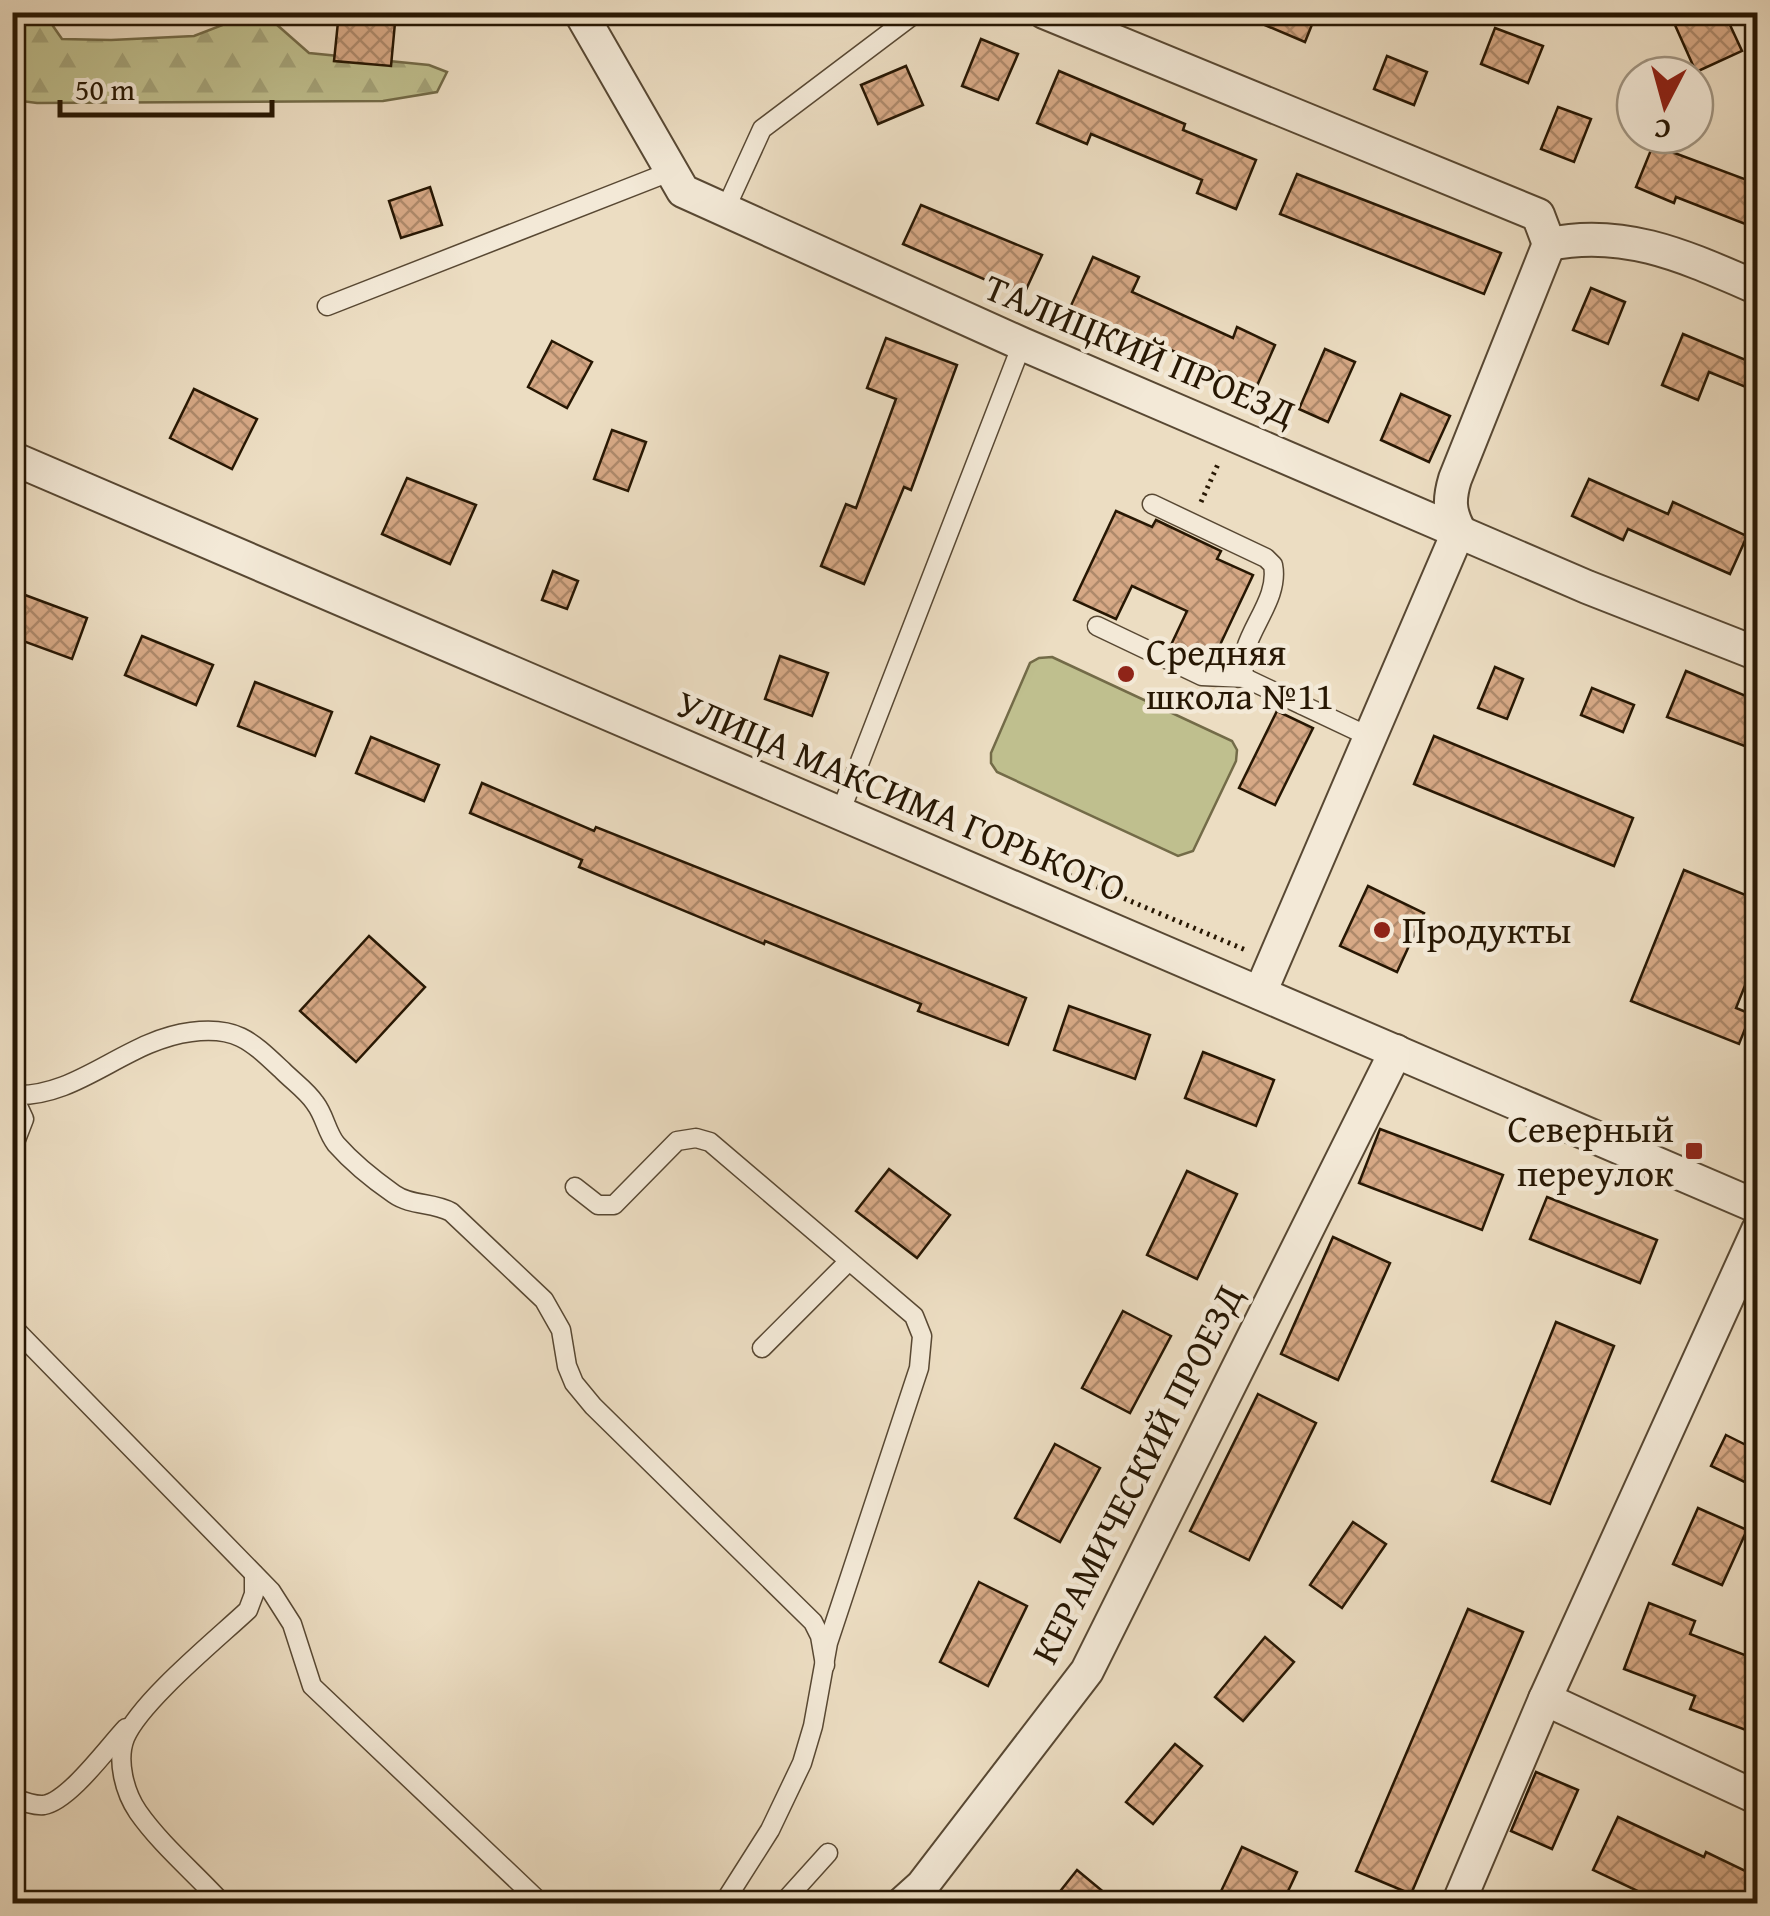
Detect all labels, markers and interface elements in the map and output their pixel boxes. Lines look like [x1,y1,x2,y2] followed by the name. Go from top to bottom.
[60,55,272,117] scale bar
[1615,55,1715,155] north arrow
[75,67,135,111] text: 50 m
[1652,109,1672,152] text: С
[976,258,1304,440] street label: ТАЛИЦКИЙ ПРОЕЗД
[1146,623,1334,723] place label: Средняя школа №11
[1115,663,1137,685] marker: Средняя школа №11
[668,675,1135,915] street label: УЛИЦА МАКСИМА ГОРЬКОГО
[1402,901,1571,957] place label: Продукты
[1371,919,1393,941] marker: Продукты
[1507,1100,1674,1200] place label: Северный переулок
[1683,1140,1705,1162] marker: Северный переулок
[1016,1274,1256,1673] street label: КЕРАМИЧЕСКИЙ ПРОЕЗД

